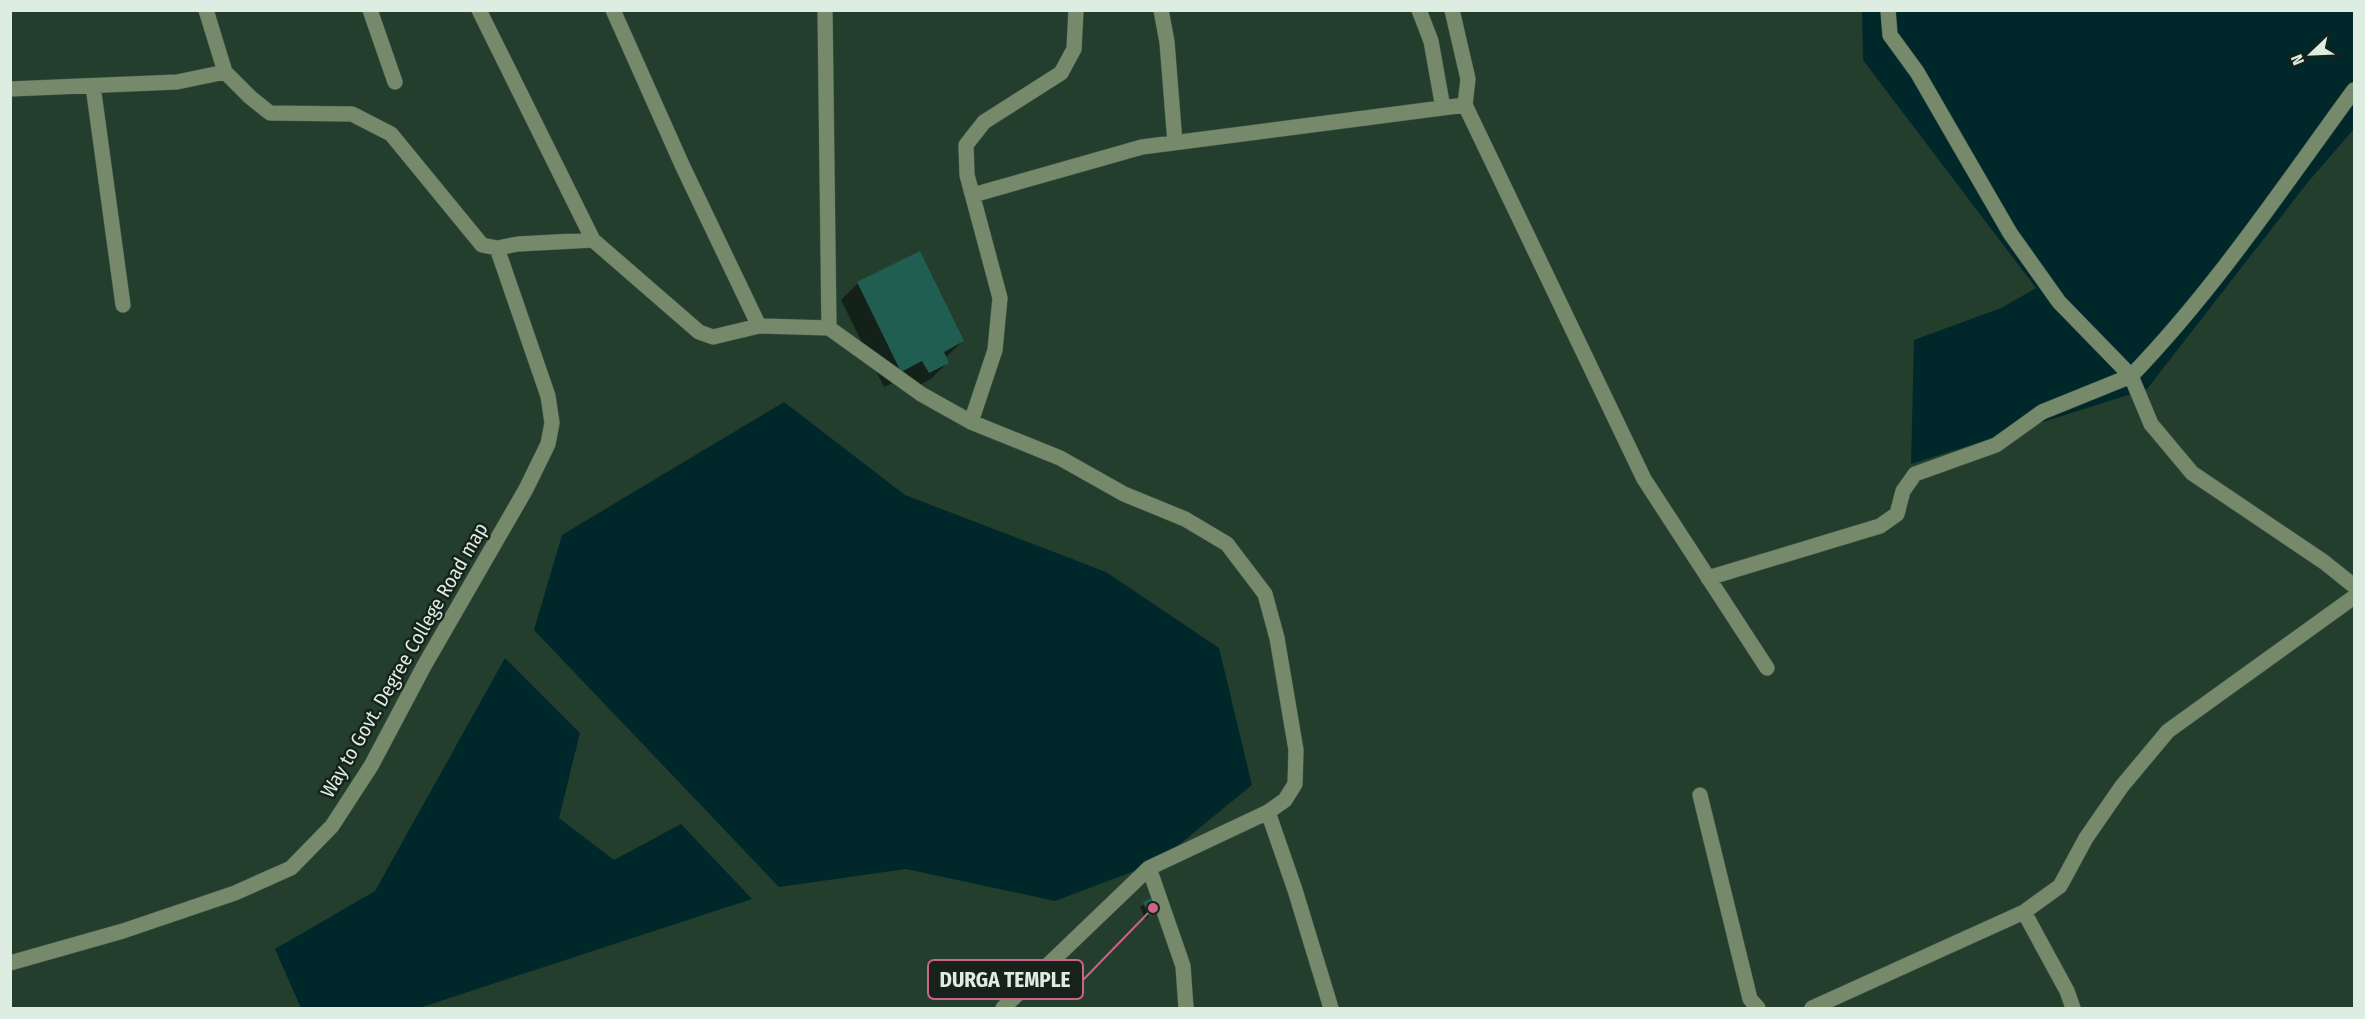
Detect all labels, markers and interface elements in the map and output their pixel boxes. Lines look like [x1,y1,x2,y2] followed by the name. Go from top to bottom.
[2281,24,2341,84] north arrow
[2287,52,2308,68] text: N
[315,518,493,802] street label: Way to Govt. Degree College Road map
[928,960,1083,999] callout: DURGA TEMPLE
[939,967,1071,993] text: DURGA TEMPLE

